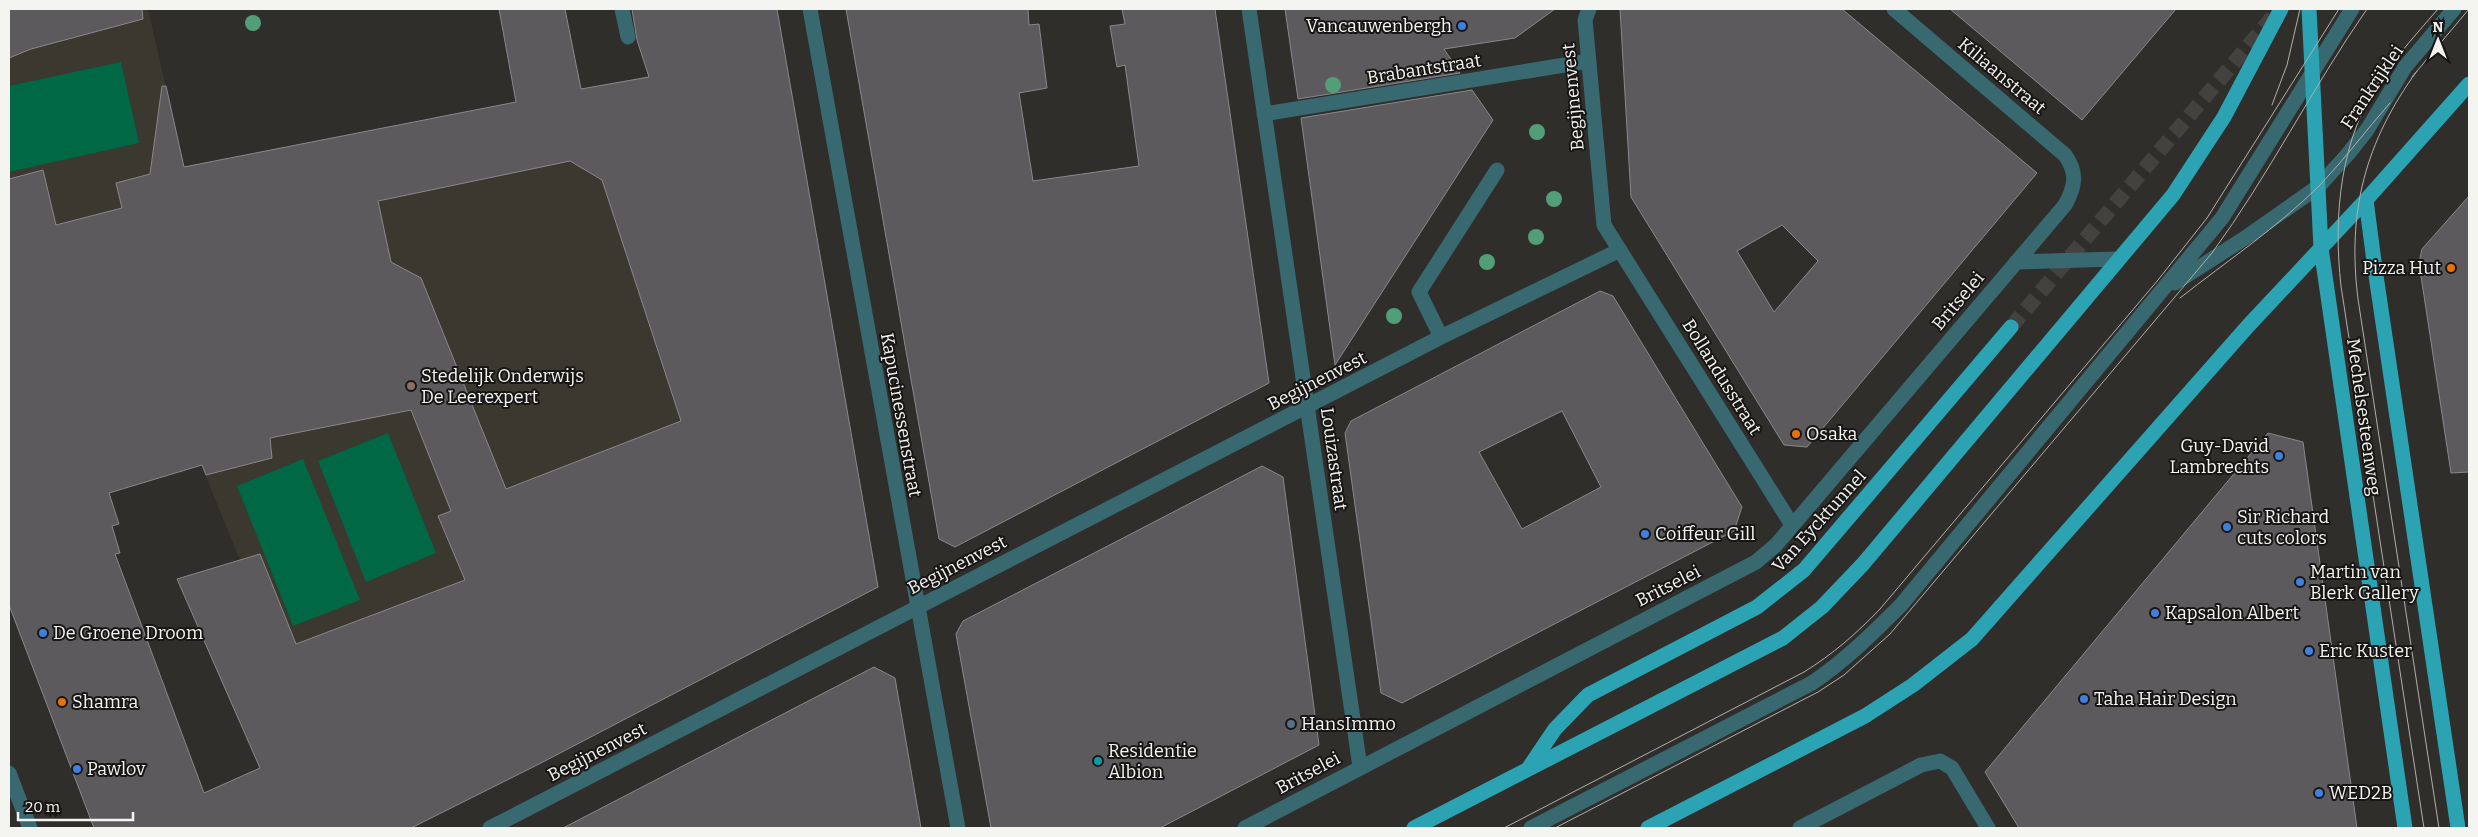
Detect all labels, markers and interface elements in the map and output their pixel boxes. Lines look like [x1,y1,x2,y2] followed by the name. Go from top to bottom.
[1306,15,1452,37] place label: Vancauwenbergh
[2413,15,2463,65] north arrow
[2433,19,2444,36] text: N
[1456,20,1468,32] marker: Vancauwenbergh
[1954,33,2051,119] street label: Kiliaanstraat
[2336,41,2408,133] street label: Frankrijklei
[1557,42,1589,152] street label: Begijnenvest
[1365,49,1483,89] street label: Brabantstraat
[2362,257,2441,279] place label: Pizza Hut
[2445,262,2457,274] marker: Pizza Hut
[1927,267,1989,335] street label: Britselei
[1678,315,1767,439] street label: Bollandusstraat
[876,331,926,499] street label: Kapucinessenstraat
[2342,337,2386,497] street label: Mechelsesteenweg
[1264,347,1370,415] street label: Begijnenvest
[421,365,584,408] place label: Stedelijk Onderwijs De Leerexpert
[405,380,417,392] marker: Stedelijk Onderwijs De Leerexpert
[1316,406,1352,512] street label: Louizastraat
[1806,423,1857,445] place label: Osaka
[1790,428,1802,440] marker: Osaka
[2169,435,2269,478] place label: Guy-David Lambrechts
[2273,450,2285,462] marker: Guy-David Lambrechts
[1767,465,1871,577] street label: Van Eycktunnel
[2237,506,2330,549] place label: Sir Richard cuts colors
[2221,521,2233,533] marker: Sir Richard cuts colors
[1655,523,1755,545] place label: Coiffeur Gill
[1639,528,1651,540] marker: Coiffeur Gill
[904,531,1010,599] street label: Begijnenvest
[1632,560,1704,612] street label: Britselei
[2310,561,2419,604] place label: Martin van Blerk Gallery
[2294,576,2306,588] marker: Martin van Blerk Gallery
[2165,602,2299,624] place label: Kapsalon Albert
[2149,607,2161,619] marker: Kapsalon Albert
[53,622,203,644] place label: De Groene Droom
[37,627,49,639] marker: De Groene Droom
[2319,640,2412,662] place label: Eric Kuster
[2303,645,2315,657] marker: Eric Kuster
[2094,688,2237,710] place label: Taha Hair Design
[72,691,138,713] place label: Shamra
[2078,693,2090,705] marker: Taha Hair Design
[56,696,68,708] marker: Shamra
[1301,713,1396,735] place label: HansImmo
[544,718,650,786] street label: Begijnenvest
[1285,718,1297,730] marker: HansImmo
[1108,740,1197,783] place label: Residentie Albion
[1272,747,1344,799] street label: Britselei
[1092,755,1104,767] marker: Residentie Albion
[87,758,146,780] place label: Pawlov
[71,763,83,775] marker: Pawlov
[2329,782,2393,804] place label: WED2B
[2313,787,2325,799] marker: WED2B
[18,790,132,822] scale bar
[25,798,61,816] text: 20 m

